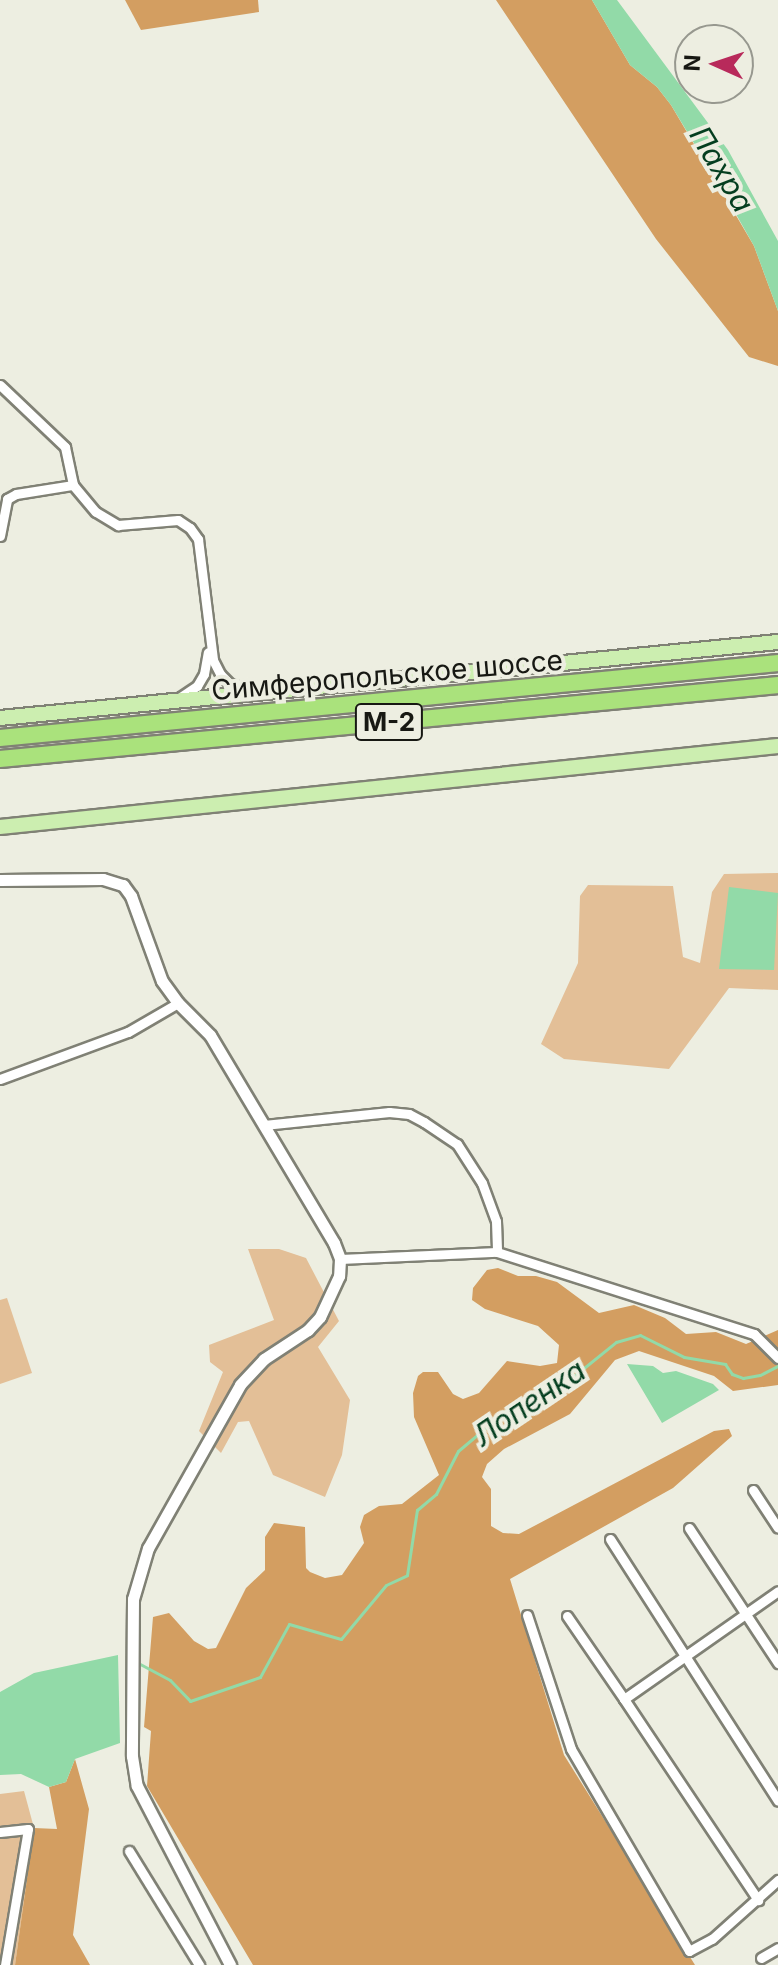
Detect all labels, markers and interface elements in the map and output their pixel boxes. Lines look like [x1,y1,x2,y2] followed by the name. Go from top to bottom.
[674,24,754,104] north arrow
[679,54,705,72] text: N
[682,119,762,219] water label: Пахра
[210,643,564,707] street label: Симферопольское шоссе
[353,700,425,744] road number: М-2
[466,1352,592,1454] water label: Лопенка

